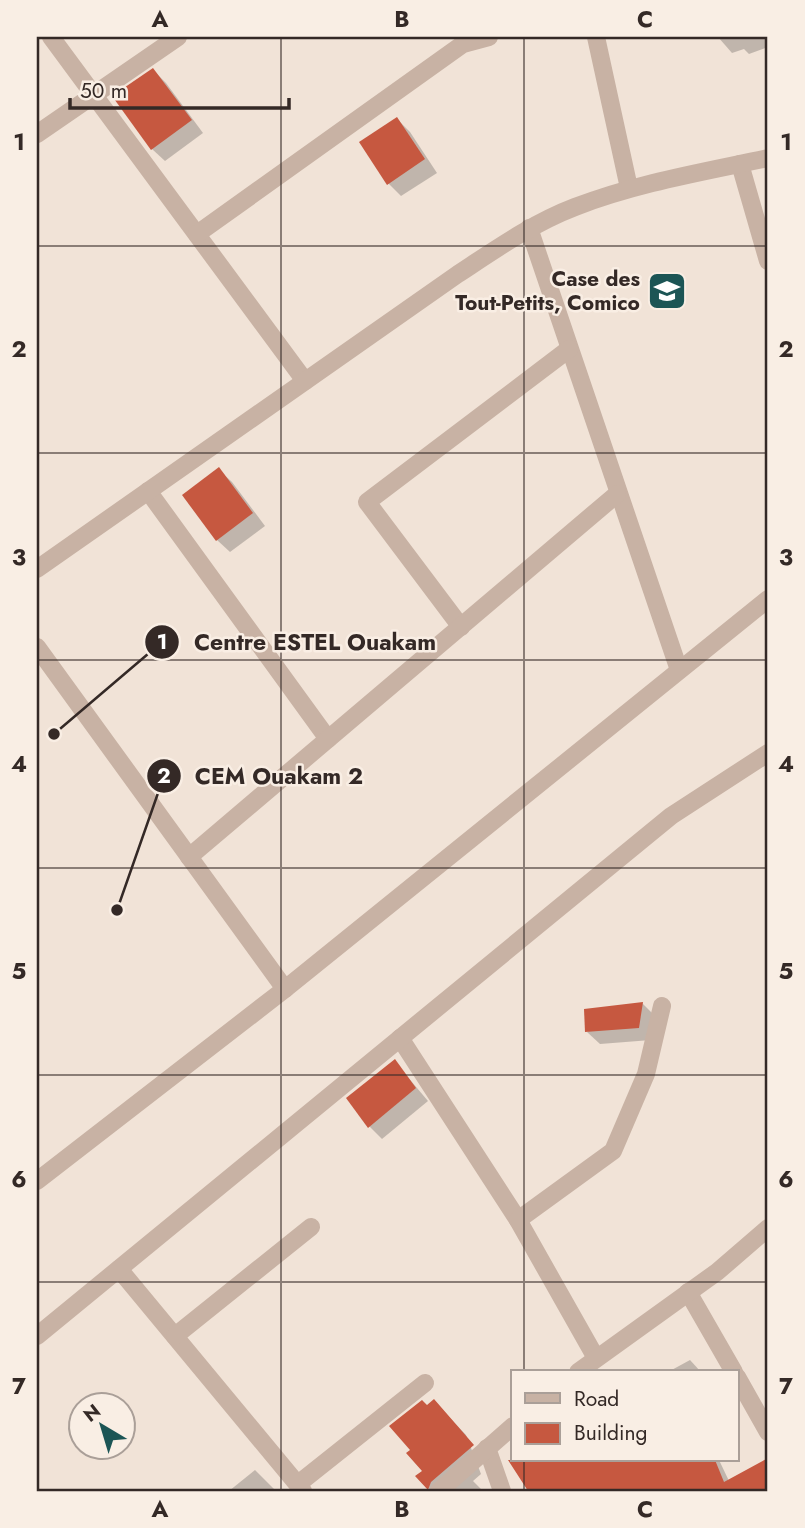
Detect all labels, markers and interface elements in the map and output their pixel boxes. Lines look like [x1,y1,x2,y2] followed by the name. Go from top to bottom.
[151,2,169,36] text: A
[394,2,410,36] text: B
[637,2,653,36] text: C
[70,66,289,110] scale bar
[80,76,127,106] text: 50 m
[13,125,25,159] text: 1
[780,125,792,159] text: 1
[455,264,640,318] place label: Case des Tout-Petits, Comico
[646,270,688,312] school or university icon: Case des Tout-Petits, Comico
[11,332,27,366] text: 2
[778,332,794,366] text: 2
[12,540,26,574] text: 3
[779,540,793,574] text: 3
[145,620,450,664] callout: Centre ESTEL Ouakam
[194,625,436,659] text: Centre ESTEL Ouakam
[157,627,167,657] text: 1
[11,747,27,781] text: 4
[778,747,794,781] text: 4
[146,754,378,798] callout: CEM Ouakam 2
[195,759,363,793] text: CEM Ouakam 2
[157,761,171,791] text: 2
[12,954,26,988] text: 5
[779,954,793,988] text: 5
[11,1162,27,1196] text: 6
[778,1162,794,1196] text: 6
[12,1369,26,1403] text: 7
[779,1369,793,1403] text: 7
[511,1370,738,1462] legend
[574,1384,619,1414] text: Road
[66,1392,136,1462] north arrow
[78,1398,106,1428] text: N
[574,1418,647,1448] text: Building
[151,1492,169,1526] text: A
[394,1492,410,1526] text: B
[637,1492,653,1526] text: C

